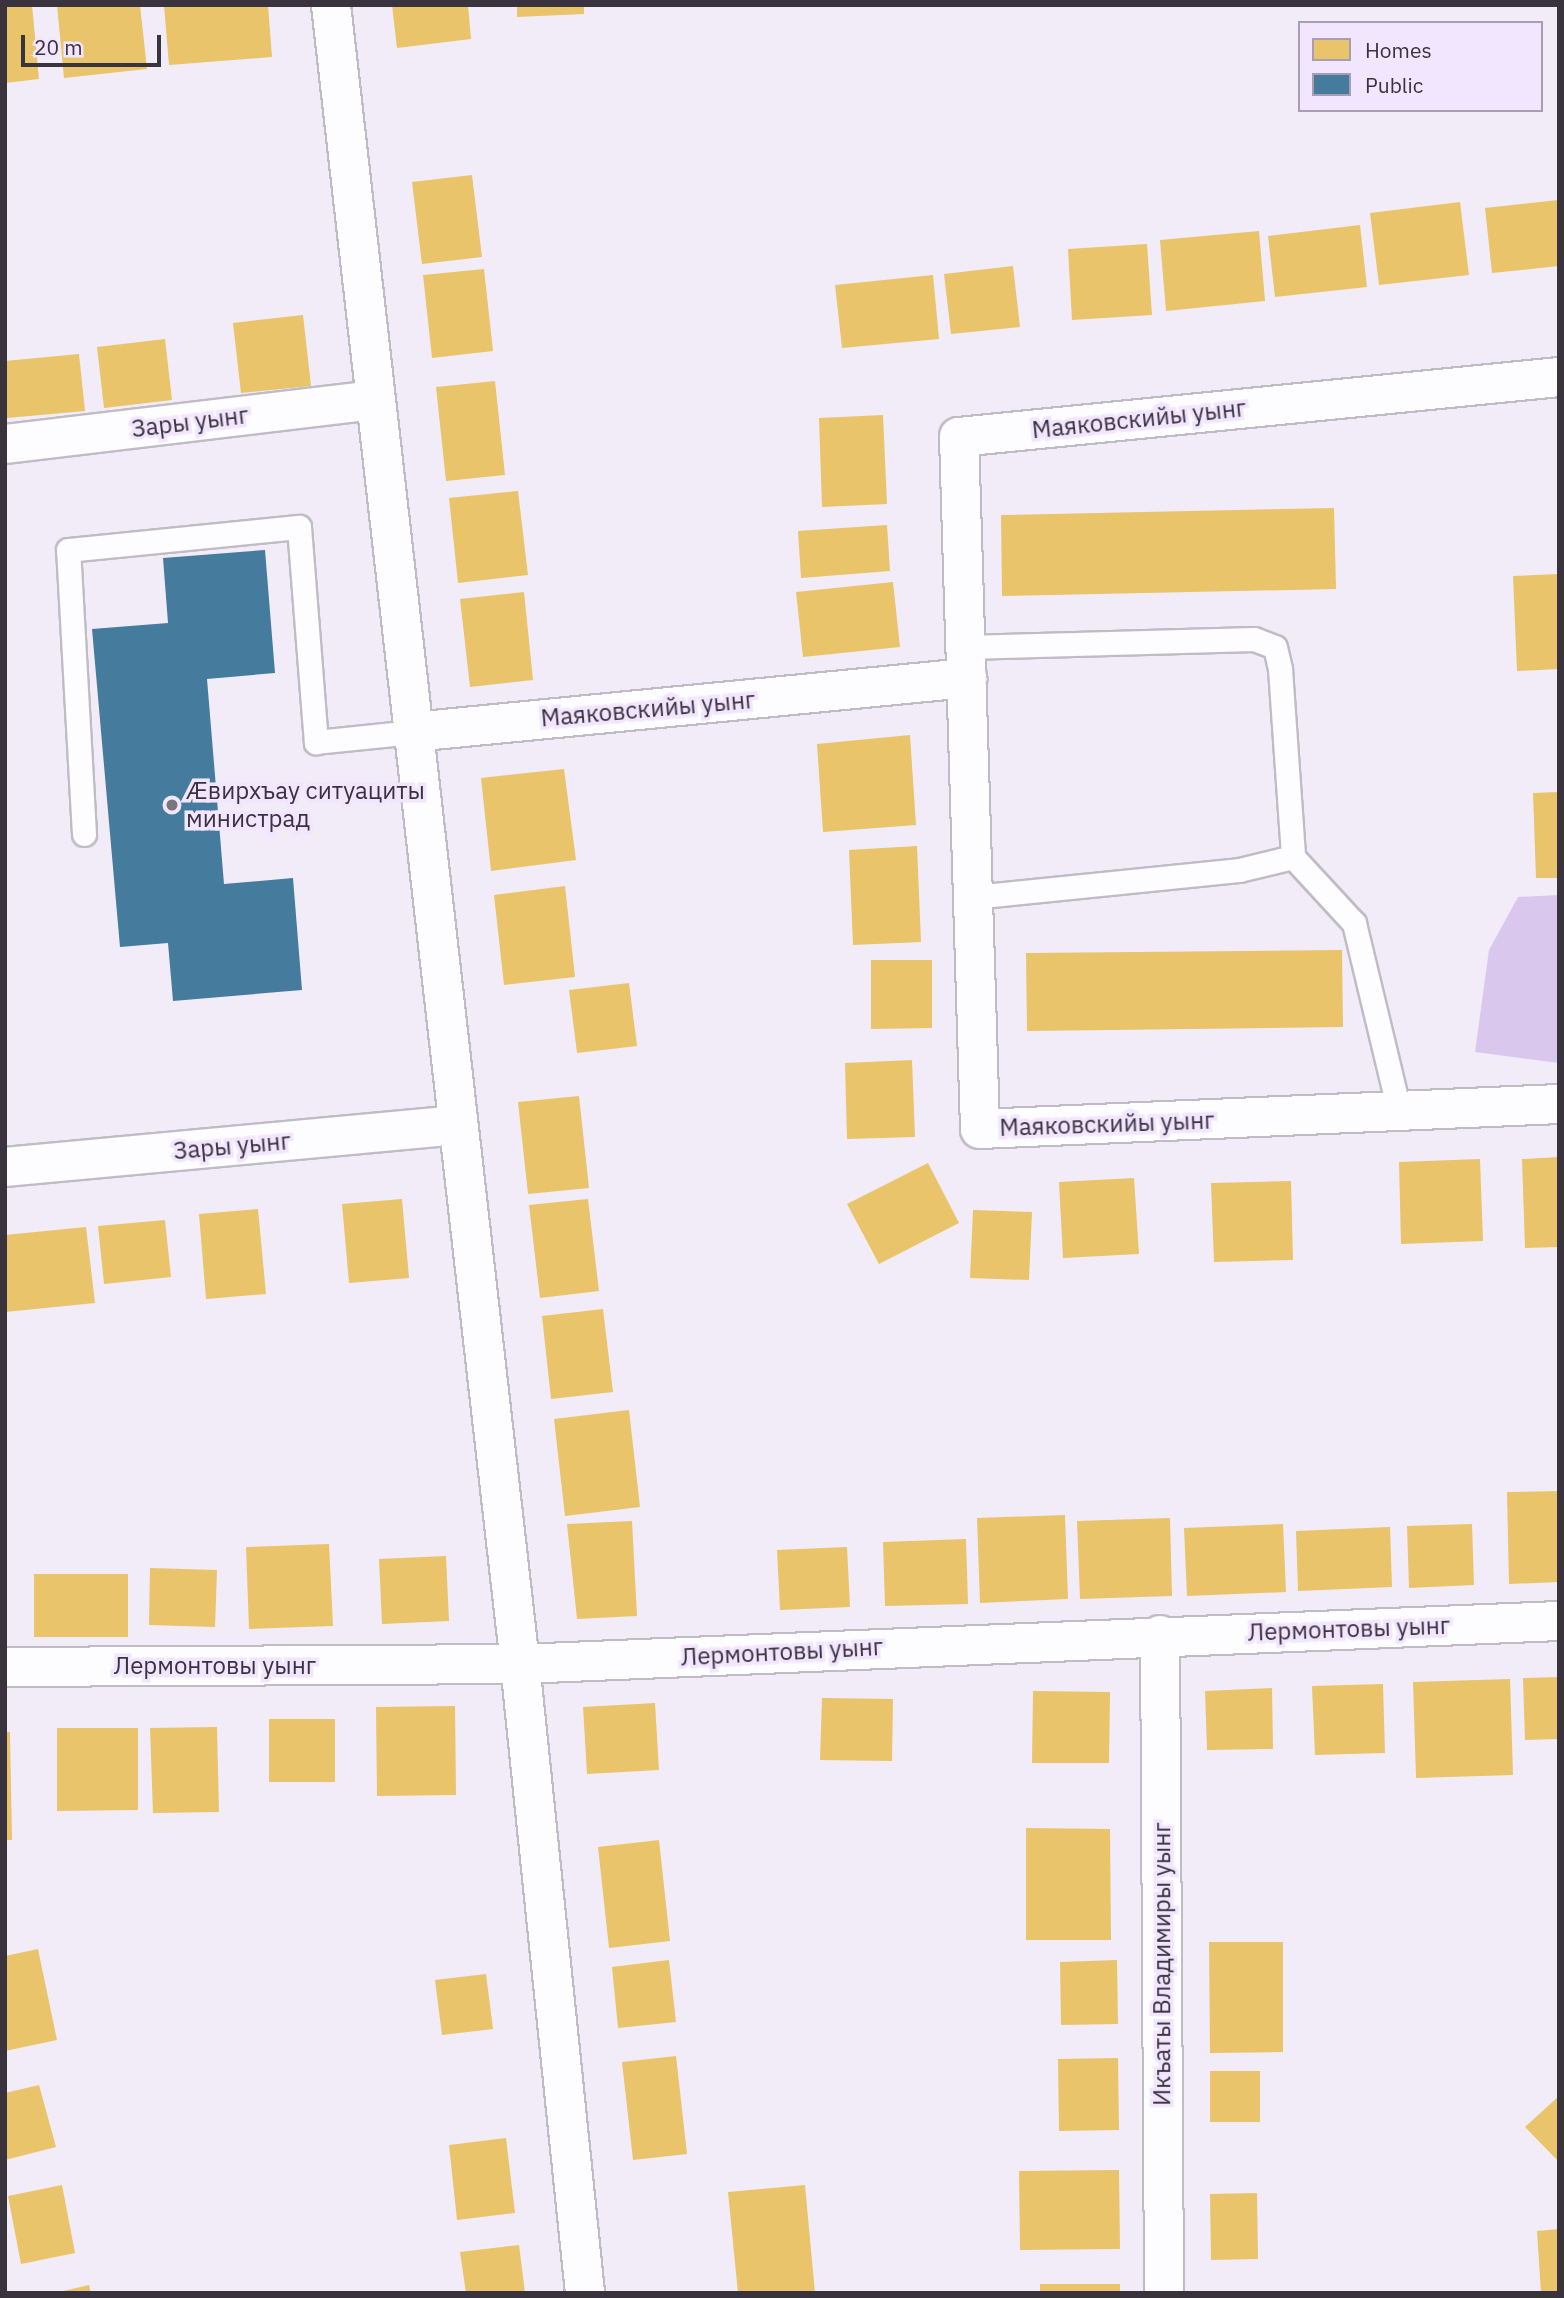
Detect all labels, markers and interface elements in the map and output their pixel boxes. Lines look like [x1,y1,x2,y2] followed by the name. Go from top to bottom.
[24,21,164,65] scale bar
[1298,21,1543,112] legend
[34,33,83,61] text: 20 m
[1365,36,1432,64] text: Homes
[1365,71,1423,99] text: Public
[1030,393,1248,445] street label: Маяковскийы уынг
[130,401,250,443] street label: Зары уынг
[540,685,756,733] street label: Маяковскийы уынг
[186,777,425,833] place label: Æвирхъау ситуациты министрад
[164,797,180,813] marker: Æвирхъау ситуациты министрад
[999,1106,1215,1142] street label: Маяковскийы уынг
[172,1127,292,1165] street label: Зары уынг
[1247,1611,1451,1647] street label: Лермонтовы уынг
[680,1632,884,1672] street label: Лермонтовы уынг
[114,1652,316,1680] street label: Лермонтовы уынг
[1148,1822,1176,2106] street label: Икъаты Владимиры уынг

